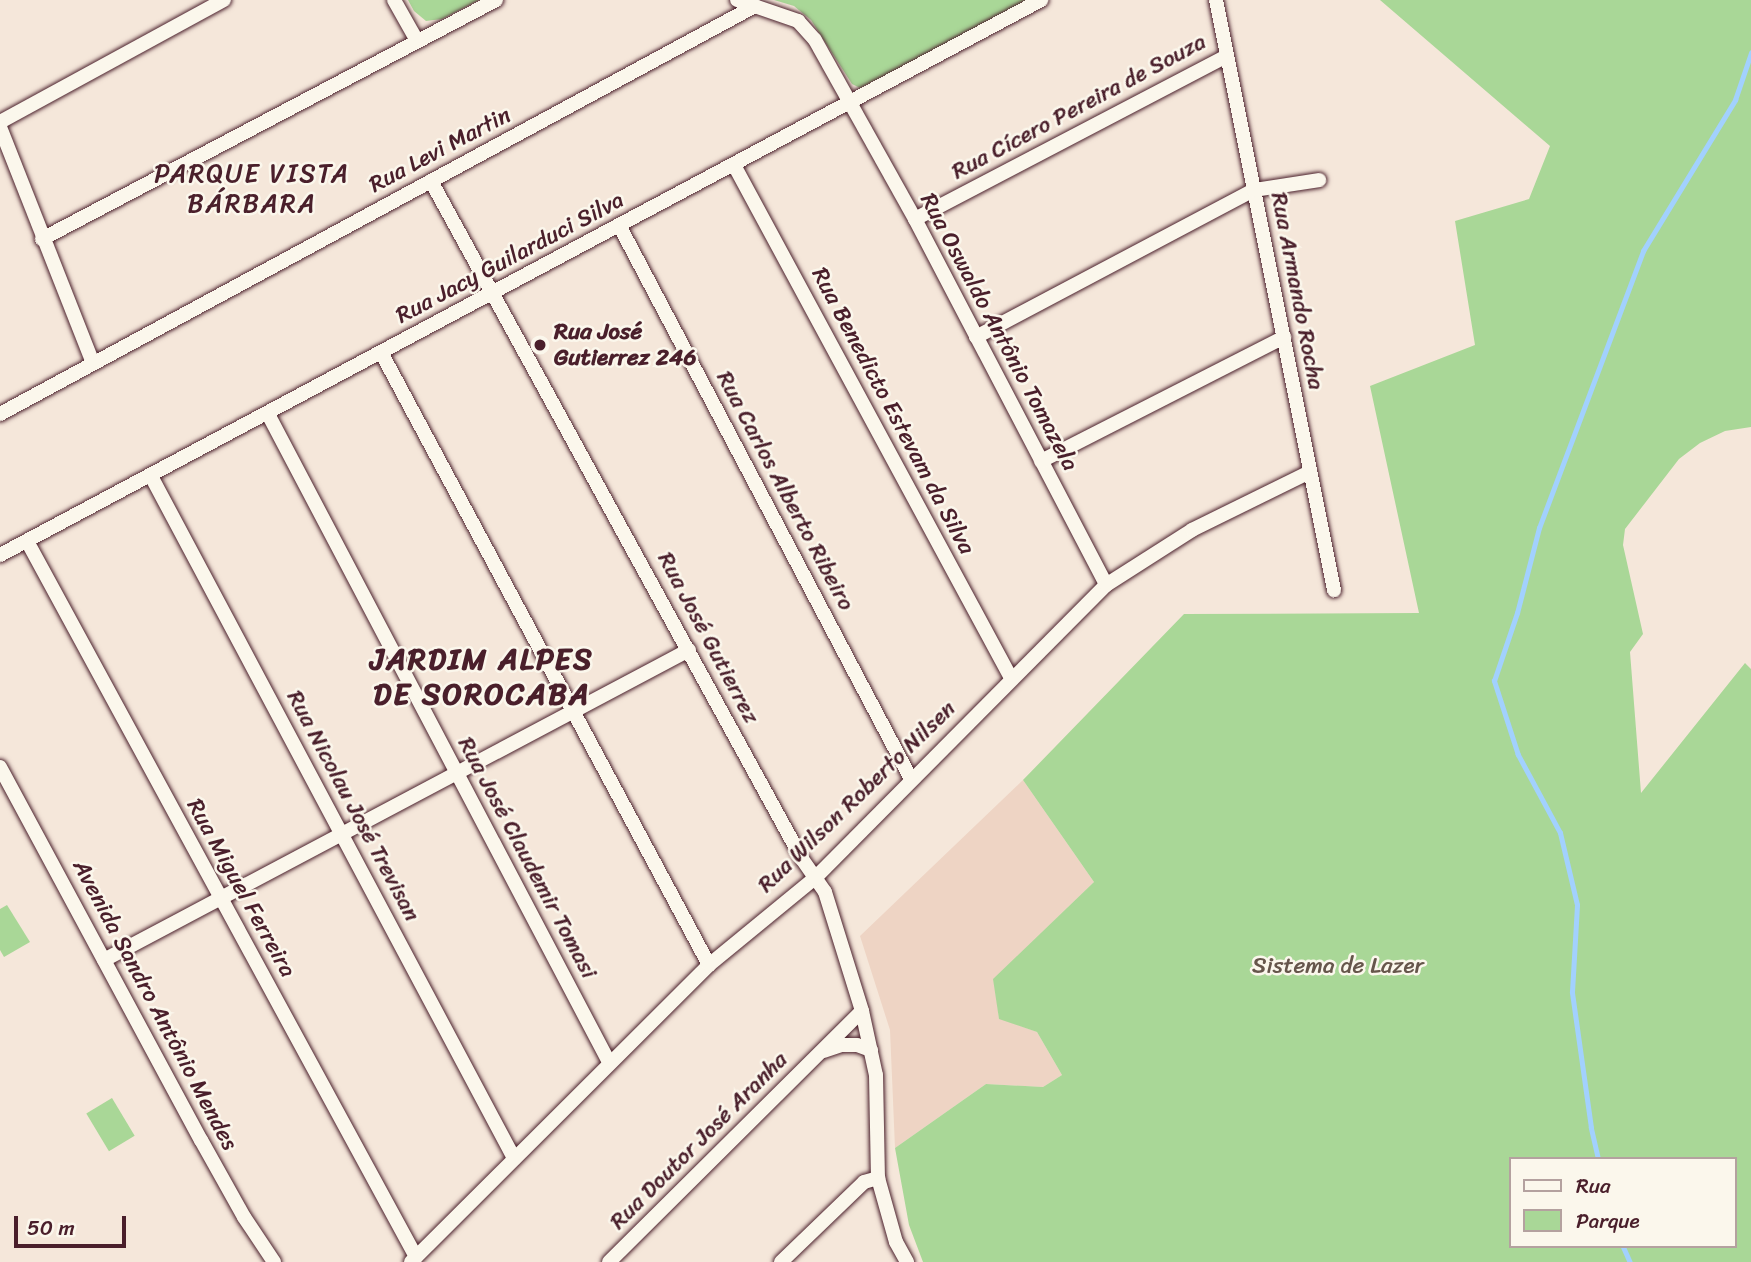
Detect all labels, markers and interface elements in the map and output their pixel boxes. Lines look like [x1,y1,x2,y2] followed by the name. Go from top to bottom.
[946,28,1212,186] street label: Rua Cícero Pereira de Souza
[364,101,516,199] street label: Rua Levi Martin
[156,158,348,220] district label: PARQUE VISTA BÁRBARA
[391,186,629,330] street label: Rua Jacy Guilarduci Silva
[914,188,1084,476] street label: Rua Oswaldo Antônio Tomazela
[1264,190,1330,392] street label: Rua Armando Rocha
[805,262,981,560] street label: Rua Benedicto Estevam da Silva
[554,318,696,372] place label: Rua José Gutierrez 246
[532,337,548,353] marker: Rua José Gutierrez 246
[710,366,860,616] street label: Rua Carlos Alberto Ribeiro
[651,547,765,729] street label: Rua José Gutierrez
[374,641,590,712] district label: JARDIM ALPES DE SOROCABA
[280,685,426,927] street label: Rua Nicolau José Trevisan
[752,695,962,899] street label: Rua Wilson Roberto Nilsen
[451,732,603,984] street label: Rua José Claudemir Tomasi
[181,794,301,982] street label: Rua Miguel Ferreira
[66,855,244,1155] street label: Avenida Sandro Antônio Mendes
[1252,952,1424,980] park label: Sistema de Lazer
[604,1046,794,1236] street label: Rua Doutor José Aranha
[1510,1157,1737,1248] legend
[1576,1167,1611,1205] text: Rua
[18,1202,130,1246] scale bar
[1576,1202,1640,1240] text: Parque
[27,1209,75,1247] text: 50 m

